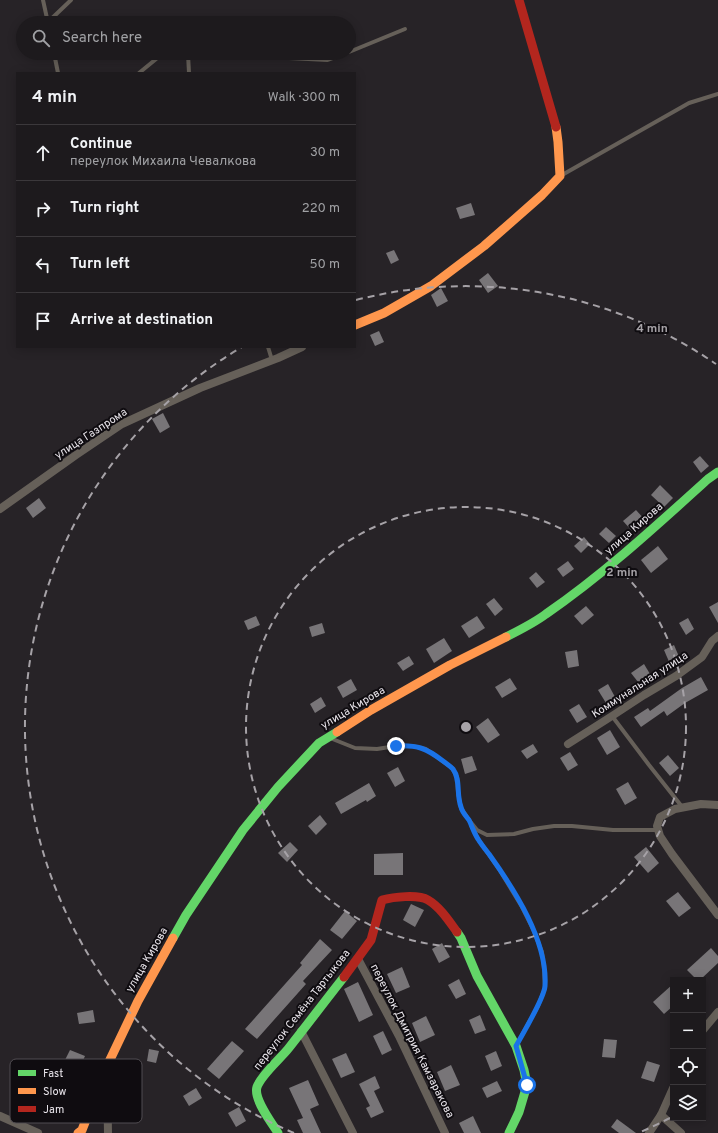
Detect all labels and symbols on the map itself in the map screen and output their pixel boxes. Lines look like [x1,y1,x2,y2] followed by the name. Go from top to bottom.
[636,321,668,337] text: 4 min
[52,405,130,463] street label: улица Газпрома
[602,500,666,558] street label: улица Кирова
[606,565,638,581] text: 2 min
[589,649,691,721] street label: Коммунальная улица
[318,683,388,733] street label: улица Кирова
[459,720,473,734] centre of rings
[387,737,405,755] route end
[123,925,171,995] street label: улица Кирова
[251,947,354,1073] street label: переулок Семёна Тартыкова
[367,962,457,1121] street label: переулок Дмитрия Камзаракова
[10,1059,142,1123] legend
[43,1067,63,1081] text: Fast
[518,1076,536,1094] route start
[43,1085,66,1099] text: Slow
[43,1103,64,1117] text: Jam

